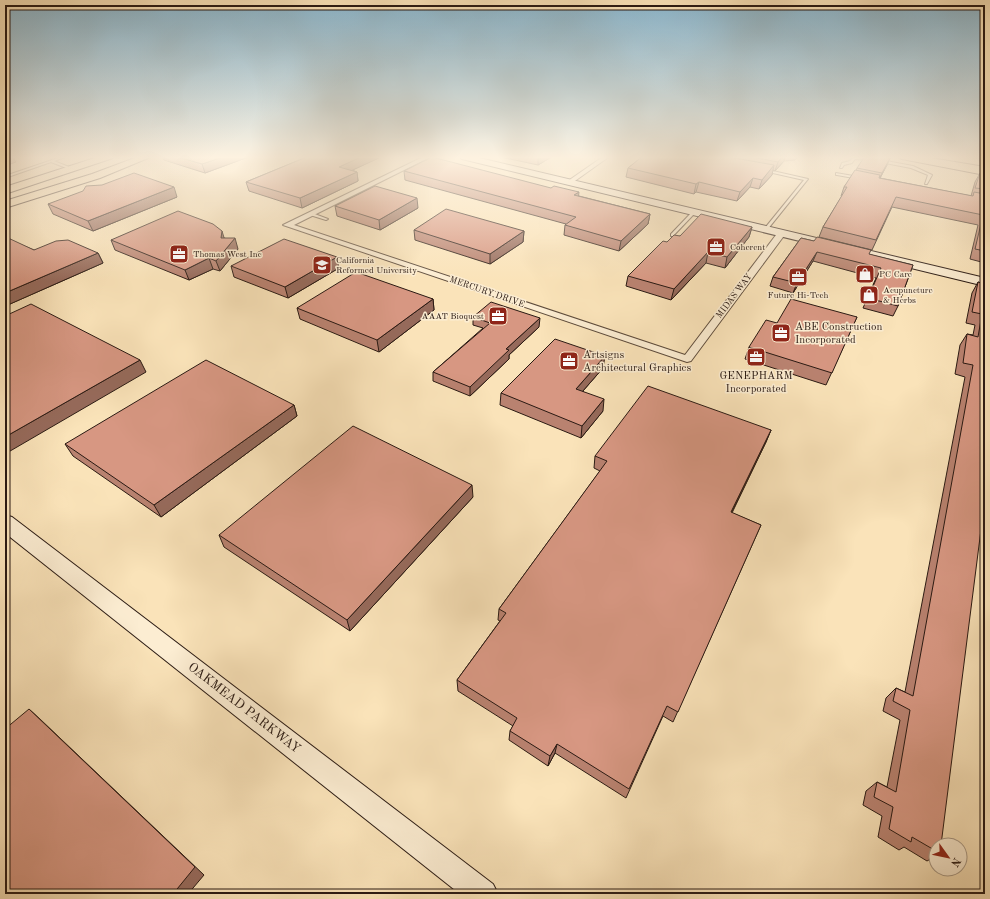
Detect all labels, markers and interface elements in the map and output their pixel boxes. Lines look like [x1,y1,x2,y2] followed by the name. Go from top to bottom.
[705,236,727,258] office icon: Coherent
[168,243,190,265] office icon: Thomas West Inc
[730,243,765,252] place label: Coherent
[193,250,262,259] place label: Thomas West Inc
[311,254,333,276] school or university icon: California Reformed University
[336,256,417,275] place label: California Reformed University
[854,263,876,285] shop icon: PC Care
[787,266,809,288] office icon: Future Hi-Tech
[879,270,912,279] place label: PC Care
[714,272,754,320] street label: MIDAS WAY
[448,275,526,309] street label: MERCURY DRIVE
[858,284,880,306] shop icon: Acupuncture & Herbs
[883,286,933,305] place label: Acupuncture & Herbs
[768,291,829,300] place label: Future Hi-Tech
[487,305,509,327] office icon: AAAT Bioquest
[422,312,484,321] place label: AAAT Bioquest
[770,322,792,344] office icon: ABE Construction Incorporated
[795,322,883,346] place label: ABE Construction Incorporated
[745,346,767,368] office icon: GENEPHARM Incorporated
[558,350,580,372] office icon: Artsigns Architectural Graphics
[583,350,691,374] place label: Artsigns Architectural Graphics
[719,371,793,395] place label: GENEPHARM Incorporated
[185,660,303,756] street label: OAKMEAD PARKWAY
[928,837,968,877] north arrow
[948,855,962,869] text: N

